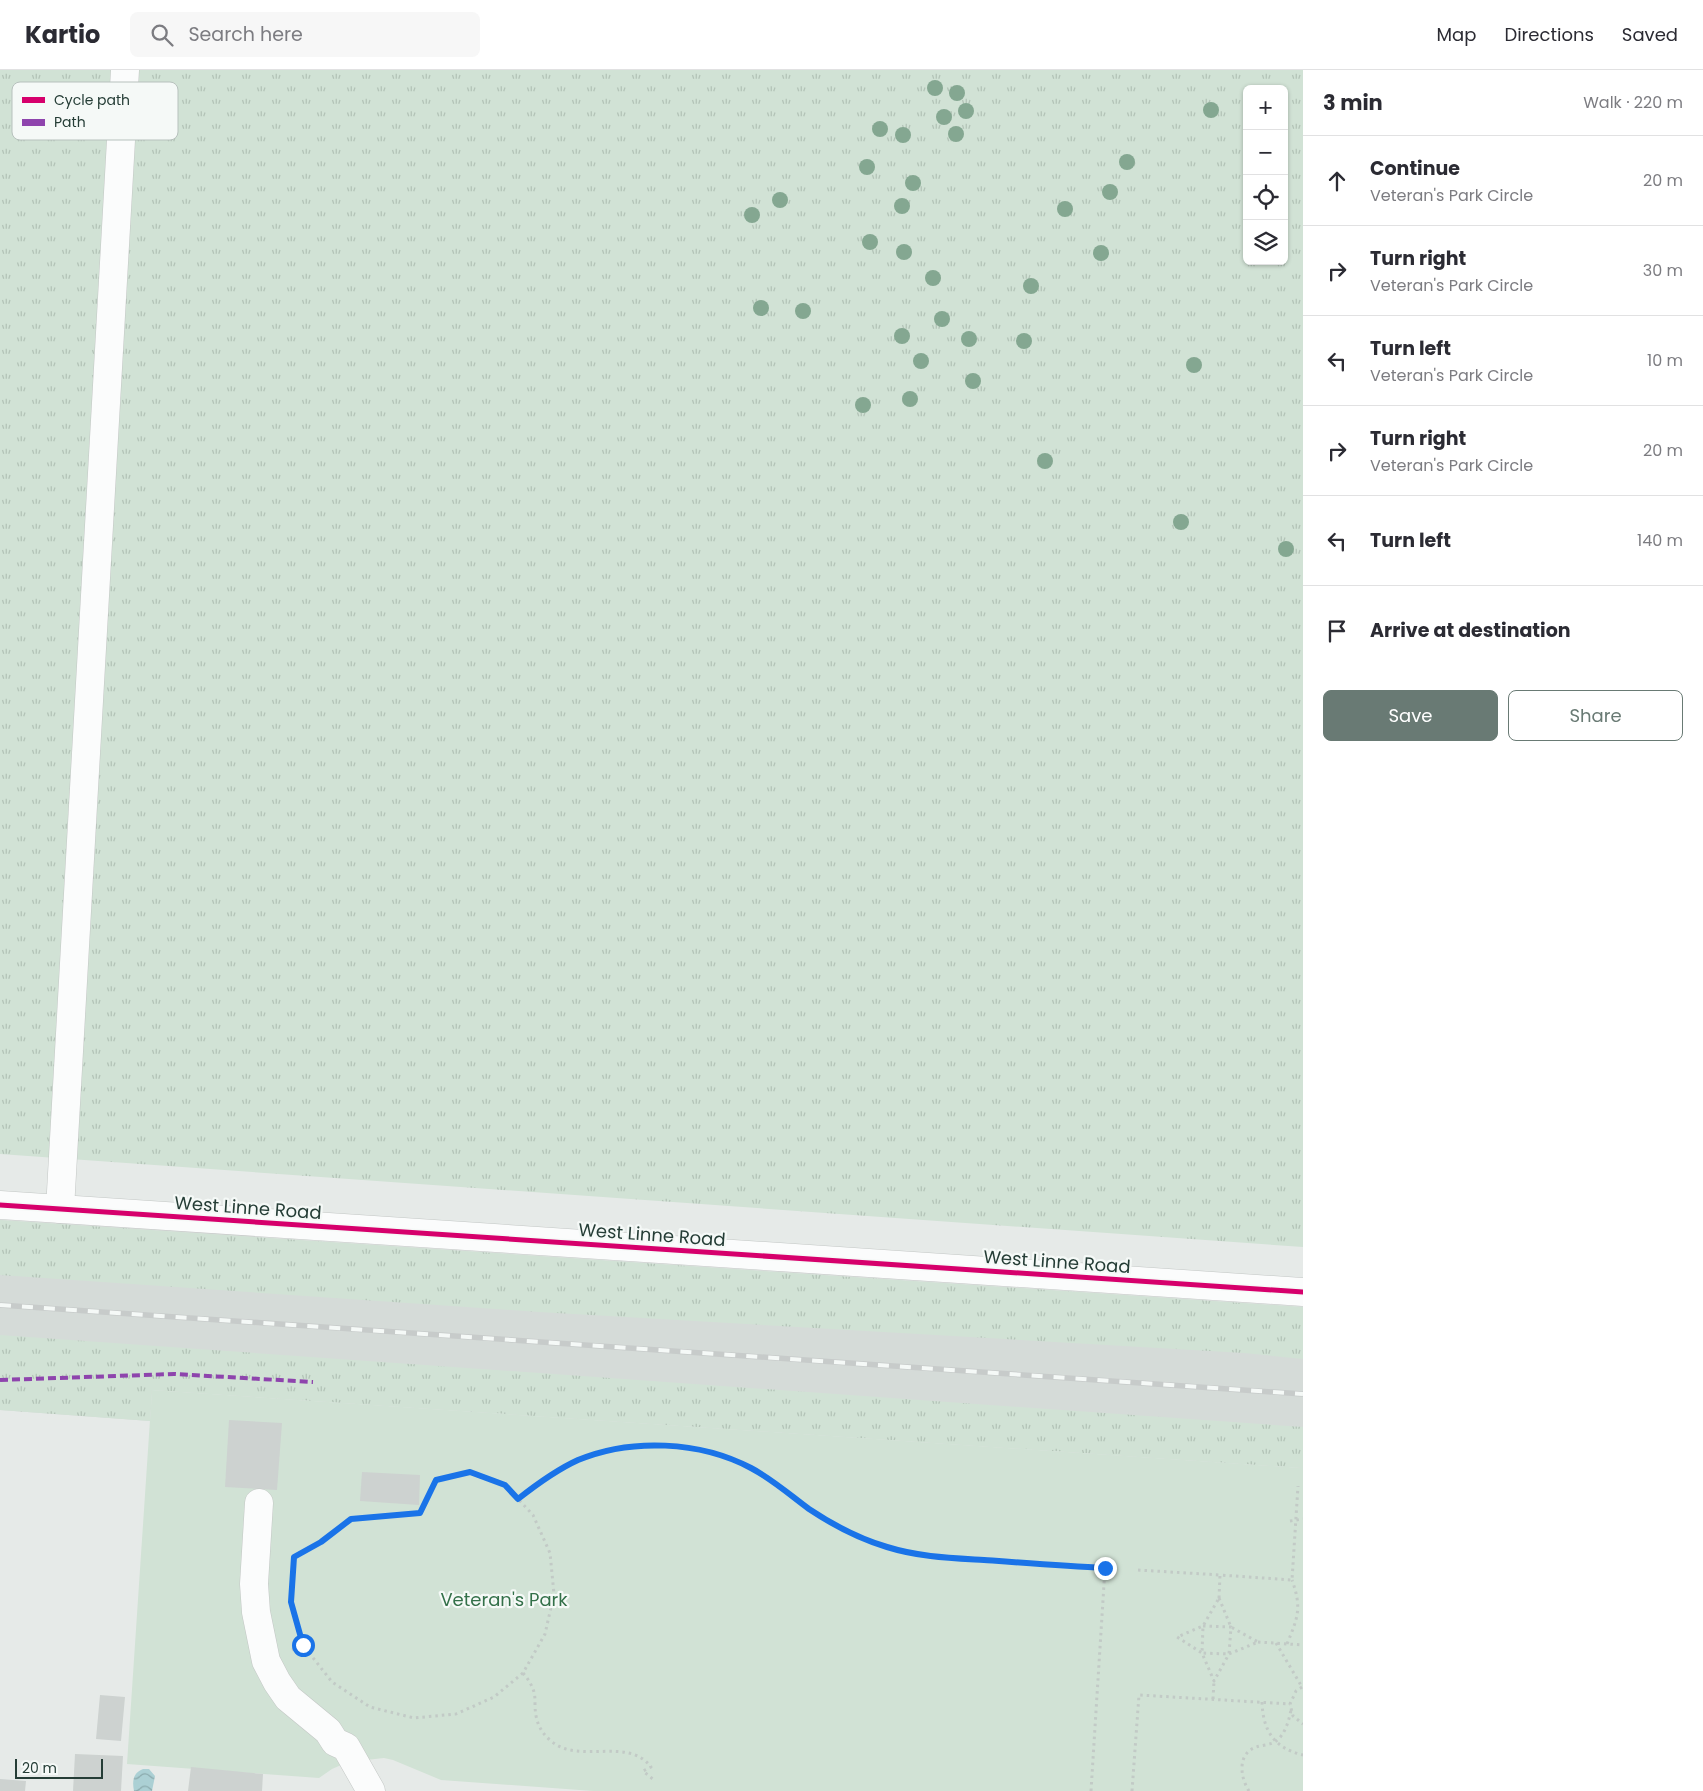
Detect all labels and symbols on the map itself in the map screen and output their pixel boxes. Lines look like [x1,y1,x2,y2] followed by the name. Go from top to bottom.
[12,82,178,140] legend
[54,90,130,110] text: Cycle path
[54,112,86,132] text: Path
[174,1190,322,1225] street label: West Linne Road
[578,1217,726,1252] street label: West Linne Road
[983,1244,1131,1279] street label: West Linne Road
[1094,1557,1117,1580] route end
[440,1587,568,1612] park label: Veteran's Park
[292,1634,315,1657] route start
[15,1756,102,1779] scale bar

